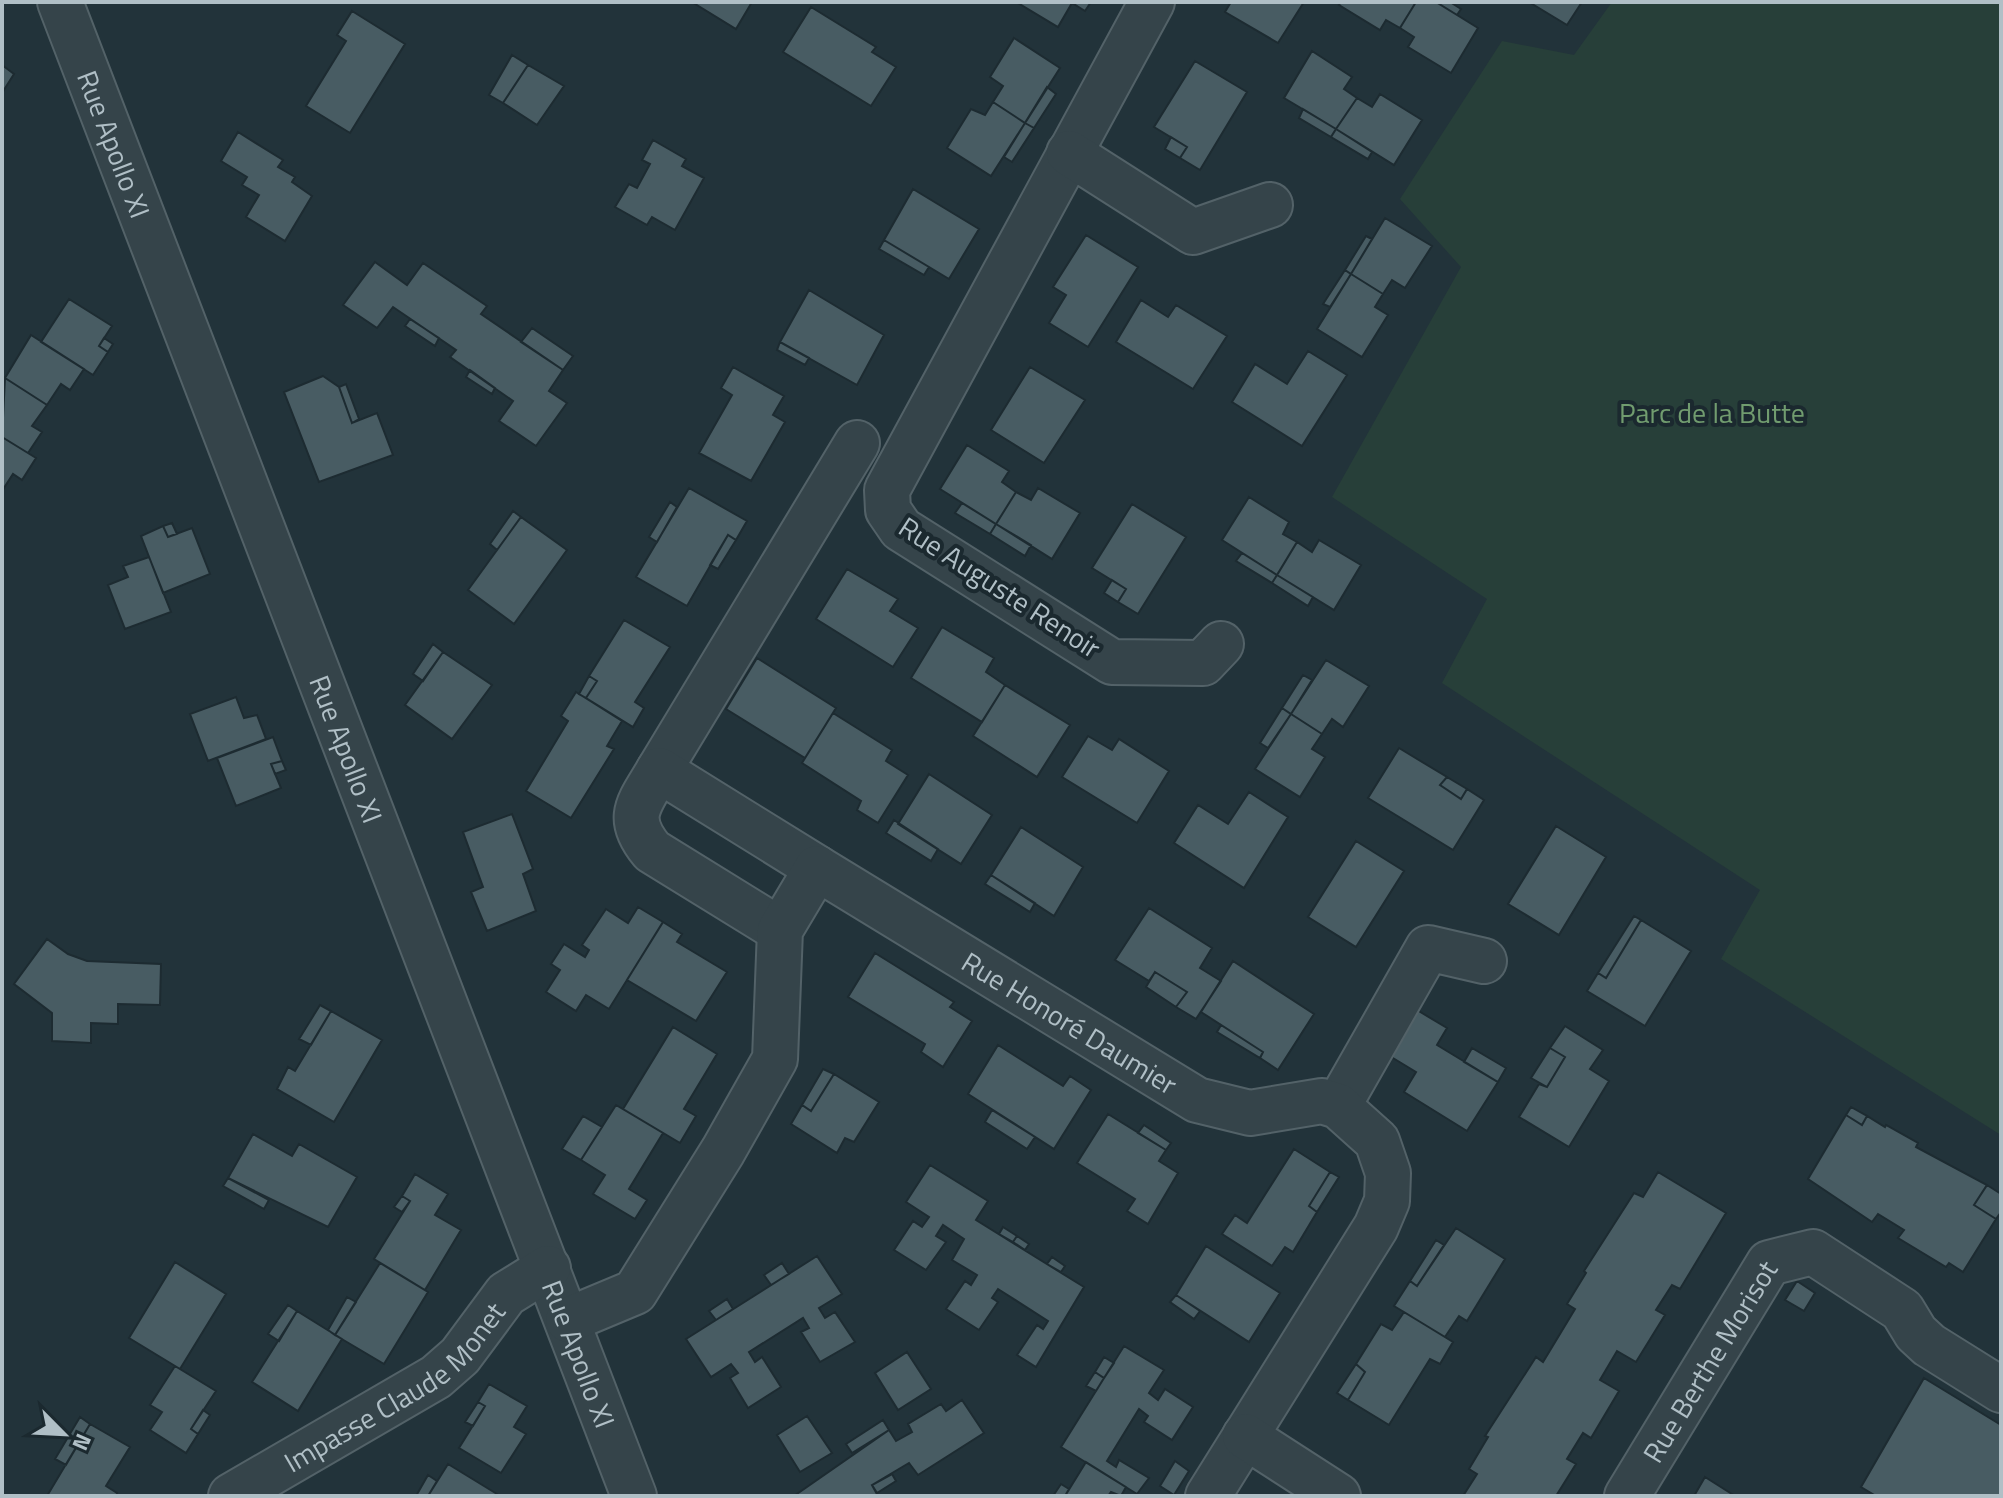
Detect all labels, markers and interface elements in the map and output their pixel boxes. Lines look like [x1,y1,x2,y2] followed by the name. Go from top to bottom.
[67,64,162,224] street label: Rue Apollo XI
[1619,391,1805,434] park label: Parc de la Butte
[891,505,1110,669] street label: Rue Auguste Renoir
[299,669,395,829] street label: Rue Apollo XI
[954,940,1186,1105] street label: Rue Honoré Daumier
[1631,1251,1788,1471] street label: Rue Berthe Morisot
[531,1274,627,1434] street label: Rue Apollo XI
[275,1292,515,1483] street label: Impasse Claude Monet
[24,1394,104,1474] north arrow
[64,1428,101,1456] text: N

